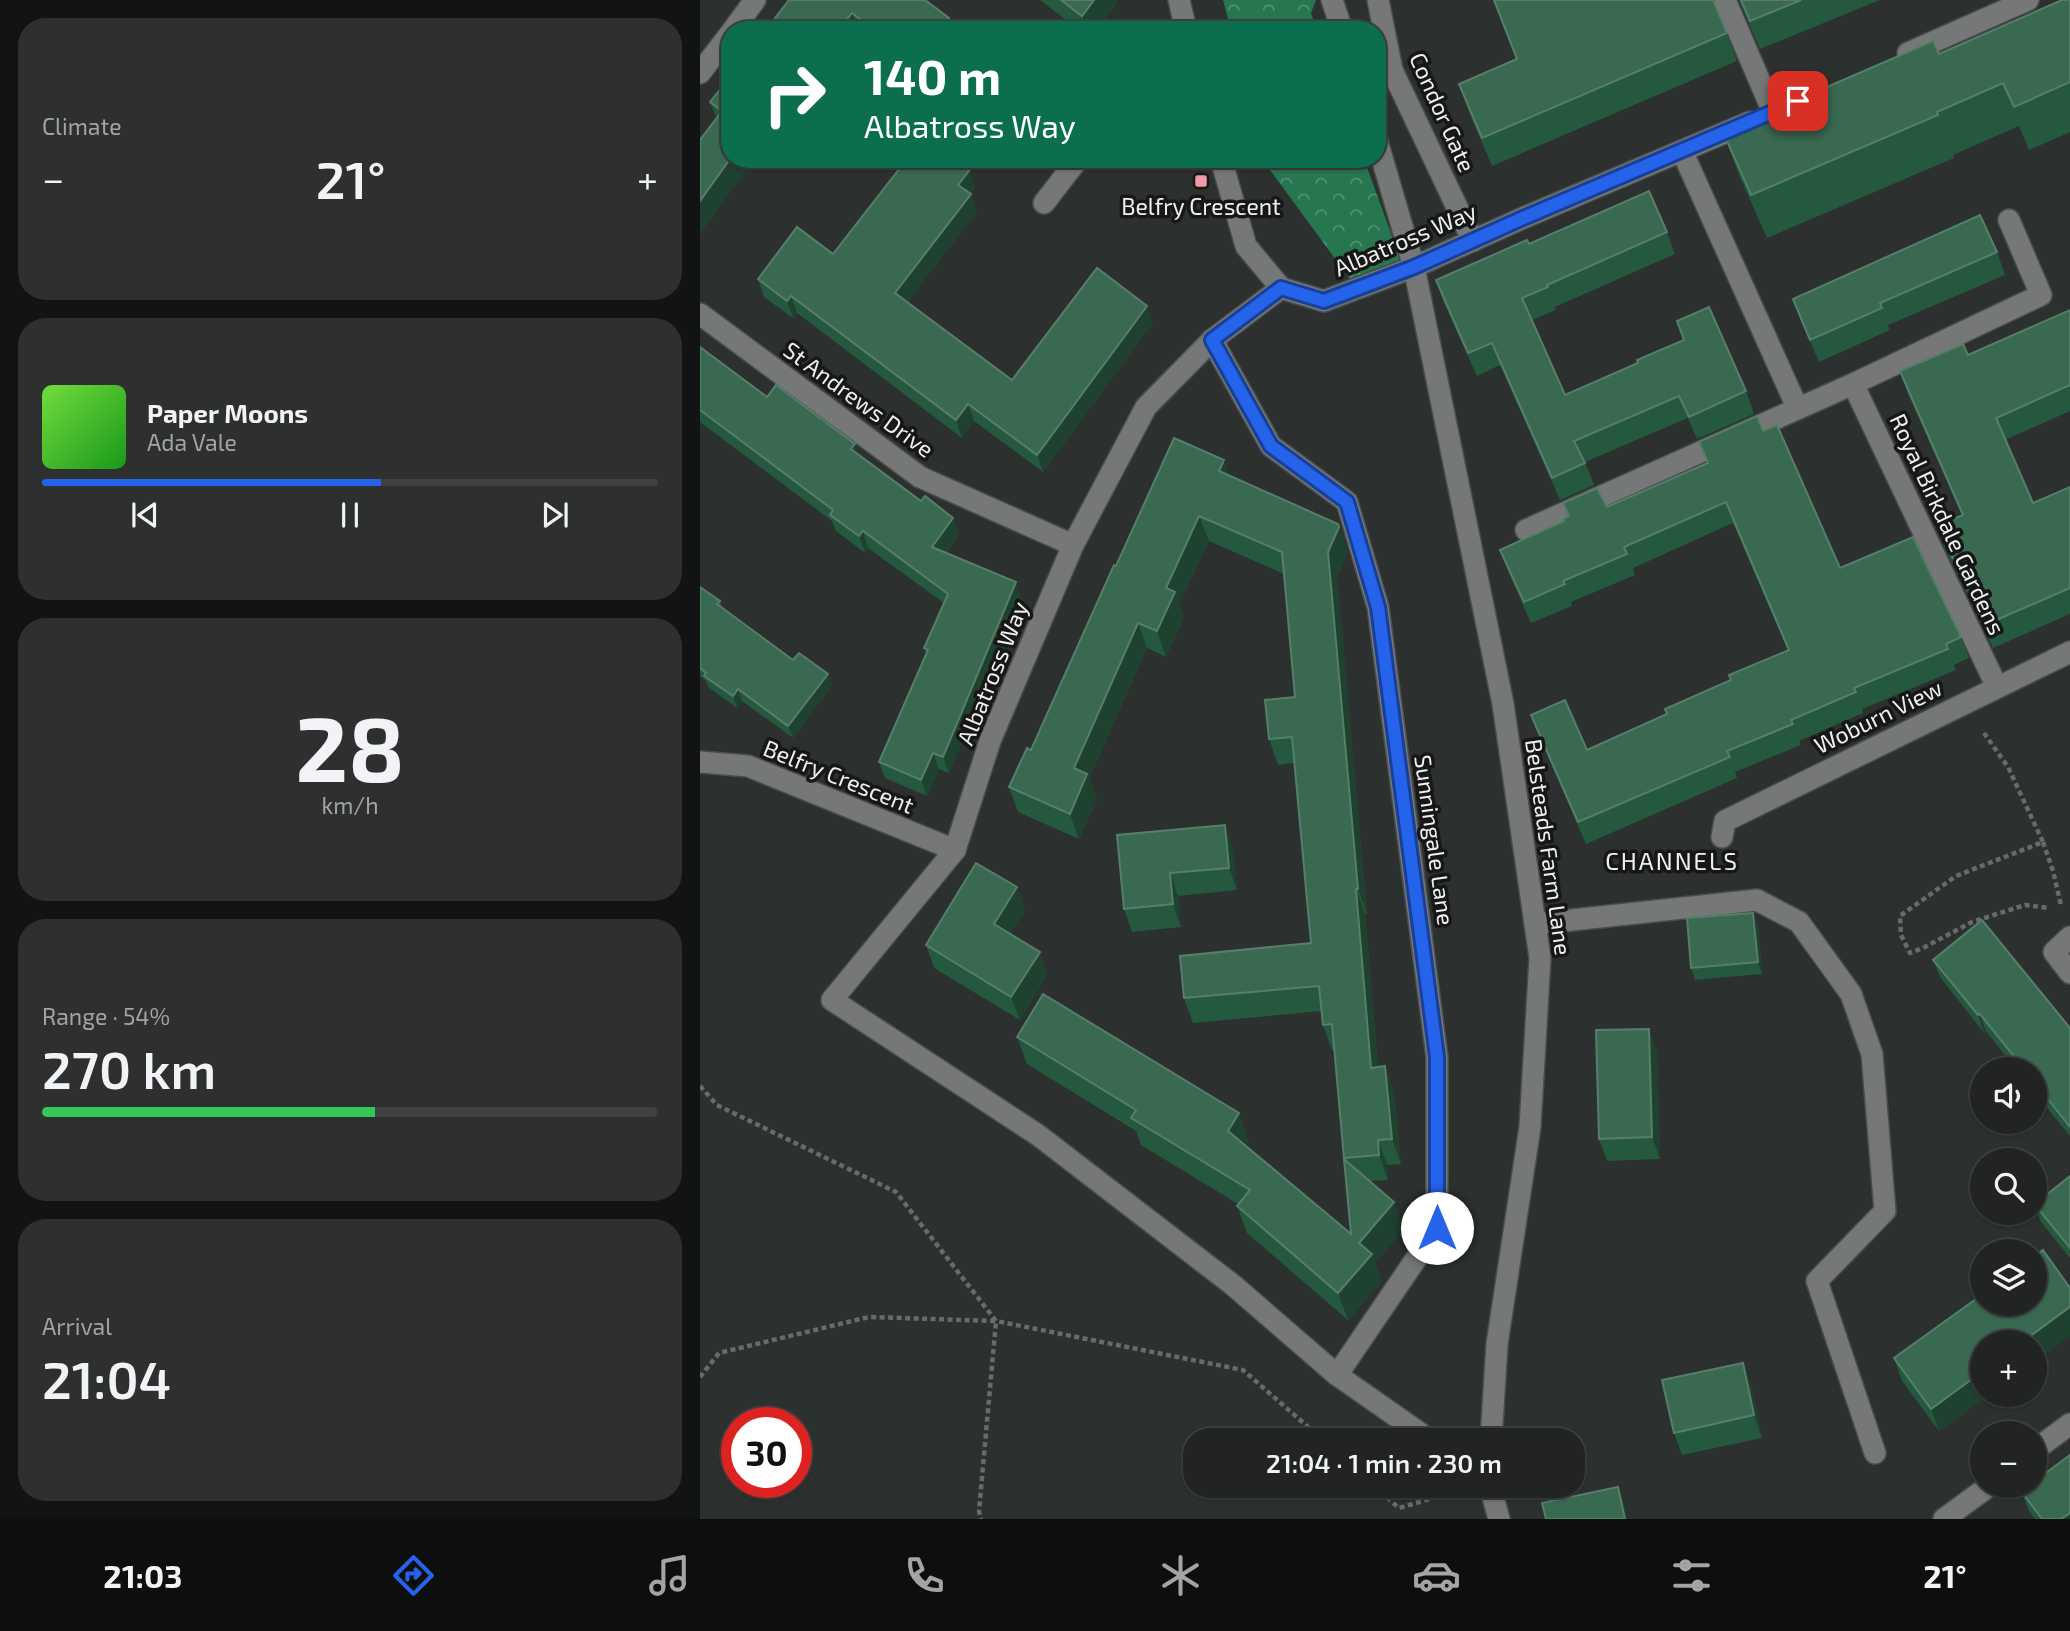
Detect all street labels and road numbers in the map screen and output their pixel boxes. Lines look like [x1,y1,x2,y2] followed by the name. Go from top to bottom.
[1404,48,1482,176] street label: Condor Gate
[1329,196,1481,282] street label: Albatross Way
[779,335,939,463] street label: St Andrews Drive
[1885,409,2011,639] street label: Royal Birkdale Gardens
[951,597,1033,749] street label: Albatross Way
[1809,673,1947,759] street label: Woburn View
[760,733,919,819] street label: Belfry Crescent
[1520,737,1578,957] street label: Belsteads Farm Lane
[1409,753,1461,927] street label: Sunningale Lane

